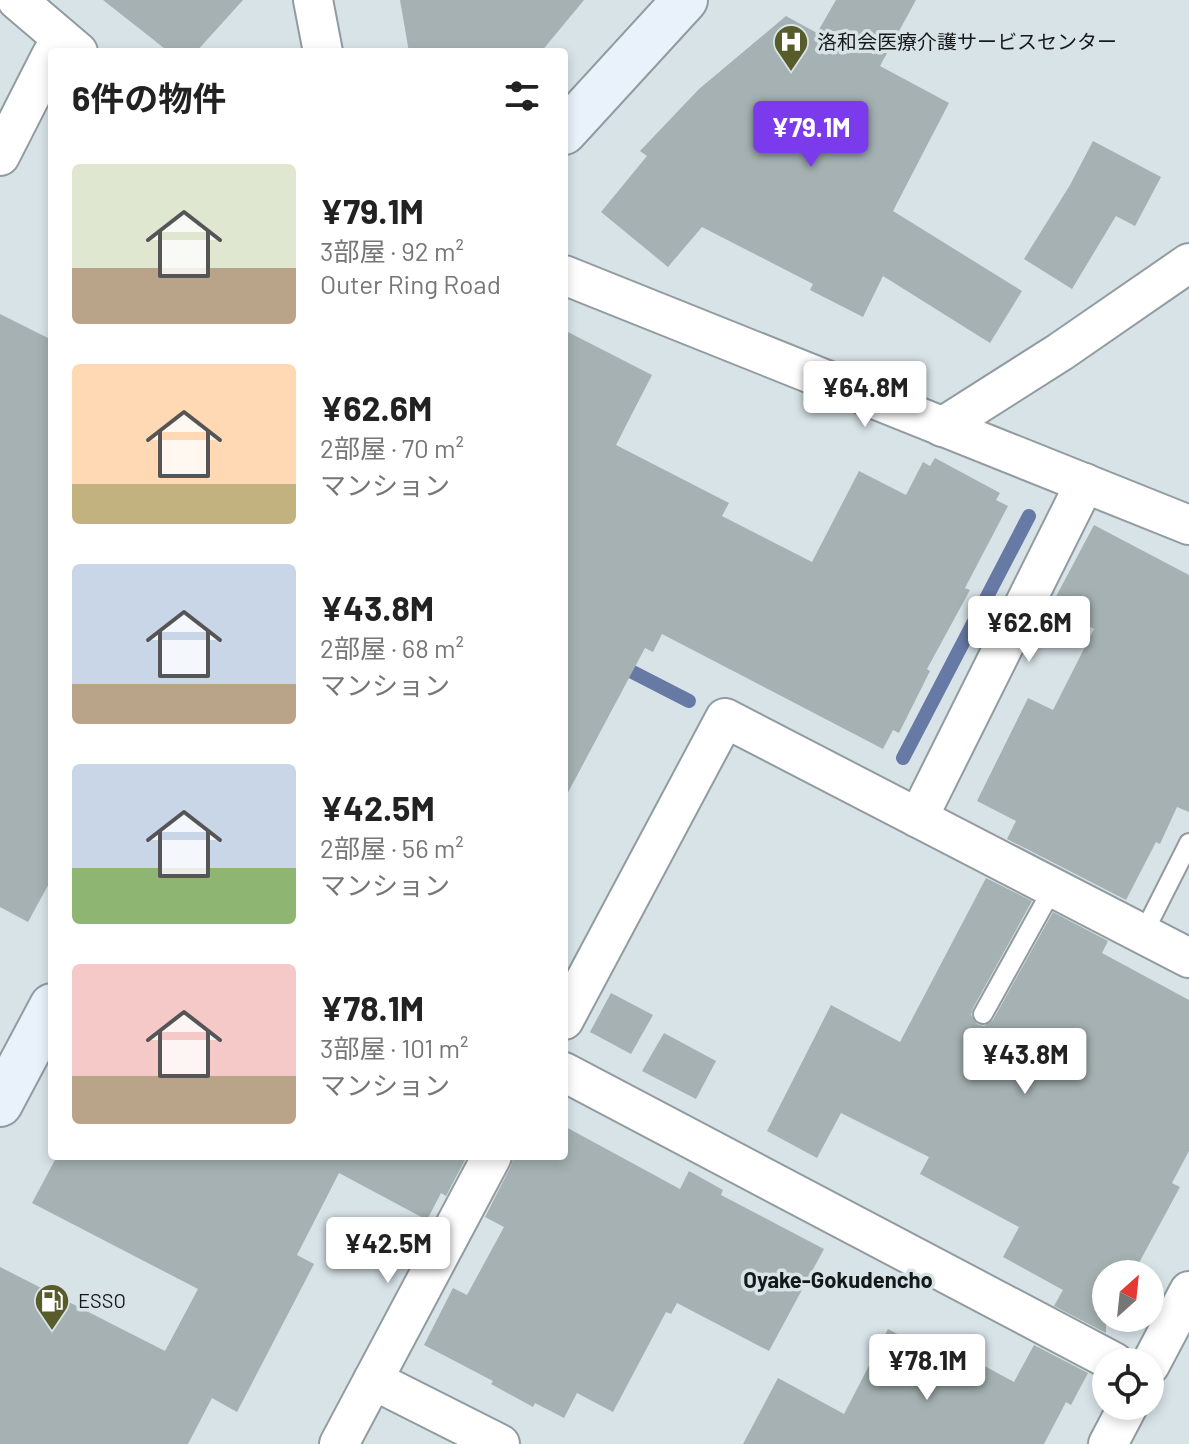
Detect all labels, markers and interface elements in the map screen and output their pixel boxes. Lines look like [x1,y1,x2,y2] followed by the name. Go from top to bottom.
[772,23,810,73] hospital icon: 洛和会医療介護サービスセンター
[817,29,1117,53] place label: 洛和会医療介護サービスセンター
[500,74,544,118] icon: filters
[72,77,226,118] text: 6件の物件
[746,101,876,169] pin: ¥79.1M
[771,111,851,142] text: ¥79.1M
[320,190,424,231] text: ¥79.1M
[136,196,232,292] icon: home
[320,235,464,266] text: 3部屋 · 92 m²
[320,268,501,299] text: Outer Ring Road
[800,361,930,429] pin: ¥64.8M
[821,371,909,402] text: ¥64.8M
[320,387,432,428] text: ¥62.6M
[136,396,232,492] icon: home
[320,432,464,463] text: 2部屋 · 70 m²
[320,469,450,500] text: マンション
[320,587,434,628] text: ¥43.8M
[136,596,232,692] icon: home
[964,596,1094,664] pin: ¥62.6M
[986,606,1072,637] text: ¥62.6M
[320,632,464,663] text: 2部屋 · 68 m²
[320,669,450,700] text: マンション
[320,787,435,828] text: ¥42.5M
[136,796,232,892] icon: home
[320,832,464,863] text: 2部屋 · 56 m²
[320,869,450,900] text: マンション
[320,987,424,1028] text: ¥78.1M
[136,996,232,1092] icon: home
[960,1028,1090,1096] pin: ¥43.8M
[320,1032,469,1063] text: 3部屋 · 101 m²
[981,1038,1069,1069] text: ¥43.8M
[320,1069,450,1100] text: マンション
[323,1217,453,1285] pin: ¥42.5M
[344,1227,432,1258] text: ¥42.5M
[1092,1260,1164,1332] north arrow
[1092,1260,1164,1420] map controls
[743,1266,933,1292] district label: Oyake-Gokudencho
[33,1282,71,1332] fuel station icon: ESSO
[78,1288,126,1312] place label: ESSO
[862,1334,992,1402] pin: ¥78.1M
[887,1344,967,1375] text: ¥78.1M
[1092,1348,1164,1420] button: locate

